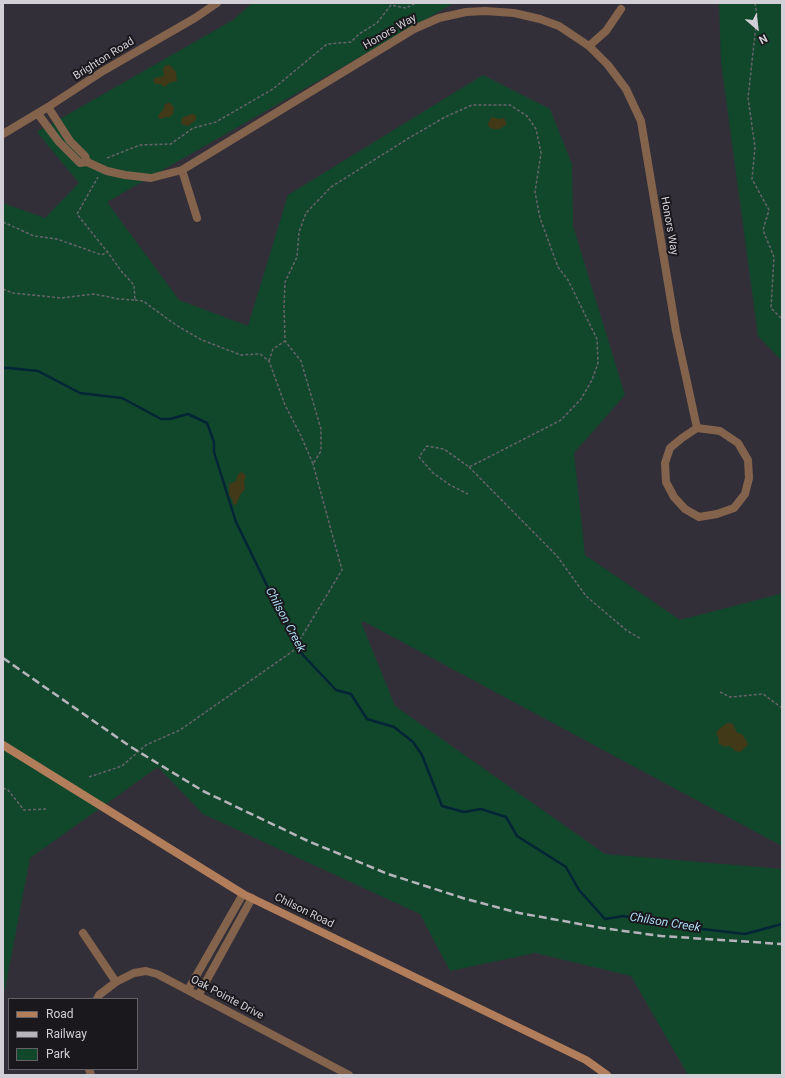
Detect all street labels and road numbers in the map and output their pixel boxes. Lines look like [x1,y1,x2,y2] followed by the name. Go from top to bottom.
[361,11,419,53] street label: Honors Way
[71,35,137,83] street label: Brighton Road
[657,196,681,256] street label: Honors Way
[272,891,336,931] street label: Chilson Road
[188,973,266,1023] street label: Oak Pointe Drive

